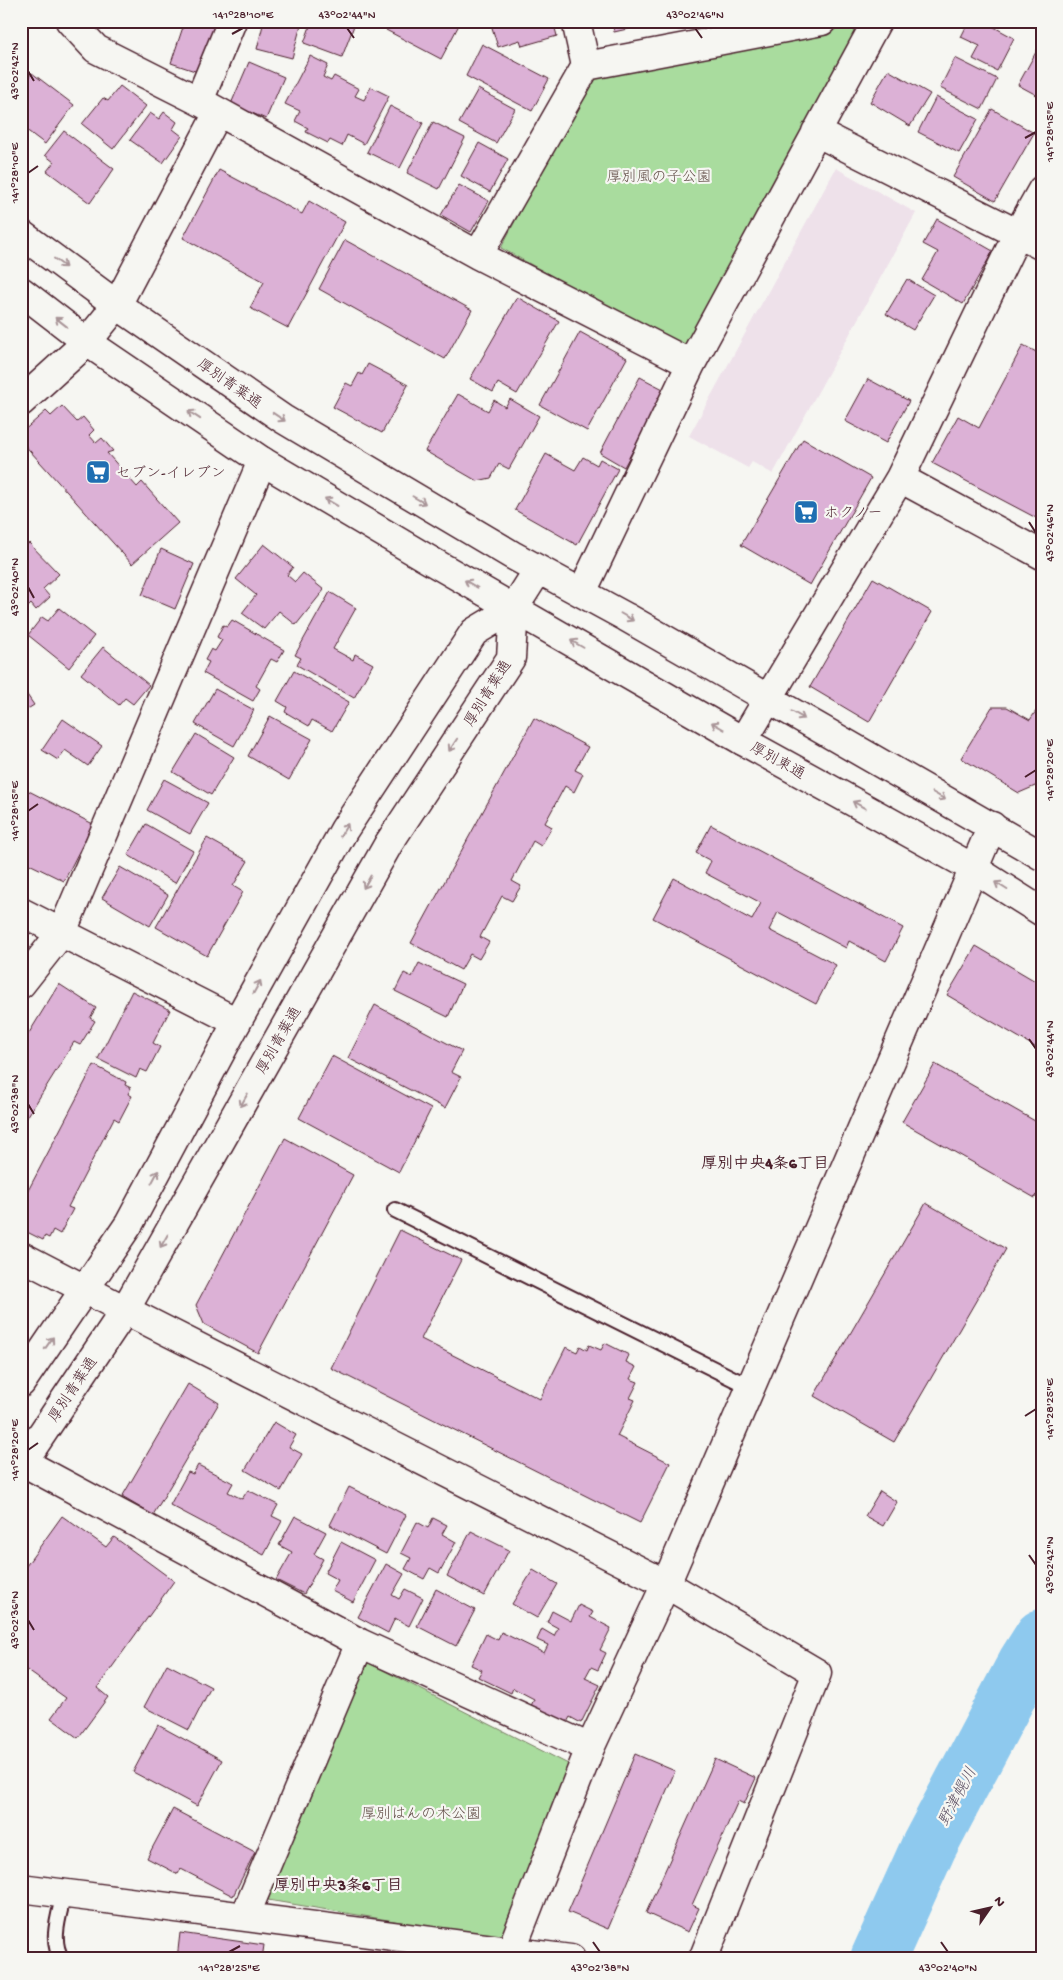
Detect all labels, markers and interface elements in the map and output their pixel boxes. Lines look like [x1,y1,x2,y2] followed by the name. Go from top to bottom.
[212,9,274,23] text: 141°28'10"E
[318,9,376,23] text: 43°02'44"N
[666,9,724,23] text: 43°02'46"N
[9,42,23,100] text: 43°02'42"N
[1044,102,1058,163] text: 141°28'15"E
[9,142,23,204] text: 141°28'10"E
[606,169,712,187] park label: 厚別風の子公園
[53,258,67,268] one-way arrow
[55,316,68,327] one-way arrow
[193,355,265,414] street label: 厚別青葉通
[187,410,201,420] one-way arrow
[272,412,286,422] one-way arrow
[85,459,111,485] supermarket icon: セブン-イレブン
[116,465,226,483] place label: セブン-イレブン
[411,495,425,505] one-way arrow
[325,497,339,507] one-way arrow
[793,499,819,525] supermarket icon: ホクノー
[1044,504,1058,562] text: 43°02'46"N
[824,505,883,523] place label: ホクノー
[9,558,23,616] text: 43°02'40"N
[465,579,479,589] one-way arrow
[619,613,633,623] one-way arrow
[570,639,585,648] one-way arrow
[460,657,516,731] street label: 厚別青葉通
[791,711,805,721] one-way arrow
[711,720,725,730] one-way arrow
[448,738,459,752] one-way arrow
[746,738,808,784] street label: 厚別東通
[1044,739,1058,802] text: 141°28'20"E
[9,781,23,842] text: 141°28'15"E
[932,792,946,802] one-way arrow
[852,800,867,810] one-way arrow
[340,824,350,838] one-way arrow
[362,875,372,890] one-way arrow
[994,880,1008,890] one-way arrow
[252,980,262,995] one-way arrow
[252,1004,306,1078] street label: 厚別青葉通
[1044,1020,1058,1078] text: 43°02'44"N
[9,1075,23,1133] text: 43°02'38"N
[238,1092,248,1107] one-way arrow
[701,1154,829,1175] district label: 厚別中央4条6丁目
[150,1169,160,1184] one-way arrow
[158,1234,168,1248] one-way arrow
[44,1336,54,1350] one-way arrow
[44,1353,102,1426] street label: 厚別青葉通
[1044,1378,1058,1440] text: 141°28'25"E
[9,1419,23,1482] text: 141°28'20"E
[1044,1536,1058,1594] text: 43°02'42"N
[9,1591,23,1649] text: 43°02'36"N
[935,1764,983,1830] water label: 野津幌川
[361,1805,481,1824] park label: 厚別はんの木公園
[274,1876,402,1897] district label: 厚別中央3条6丁目
[966,1882,1016,1932] north arrow
[989,1894,1008,1911] text: N
[198,1962,260,1976] text: 141°28'25"E
[571,1962,630,1976] text: 43°02'38"N
[919,1962,977,1976] text: 43°02'40"N

